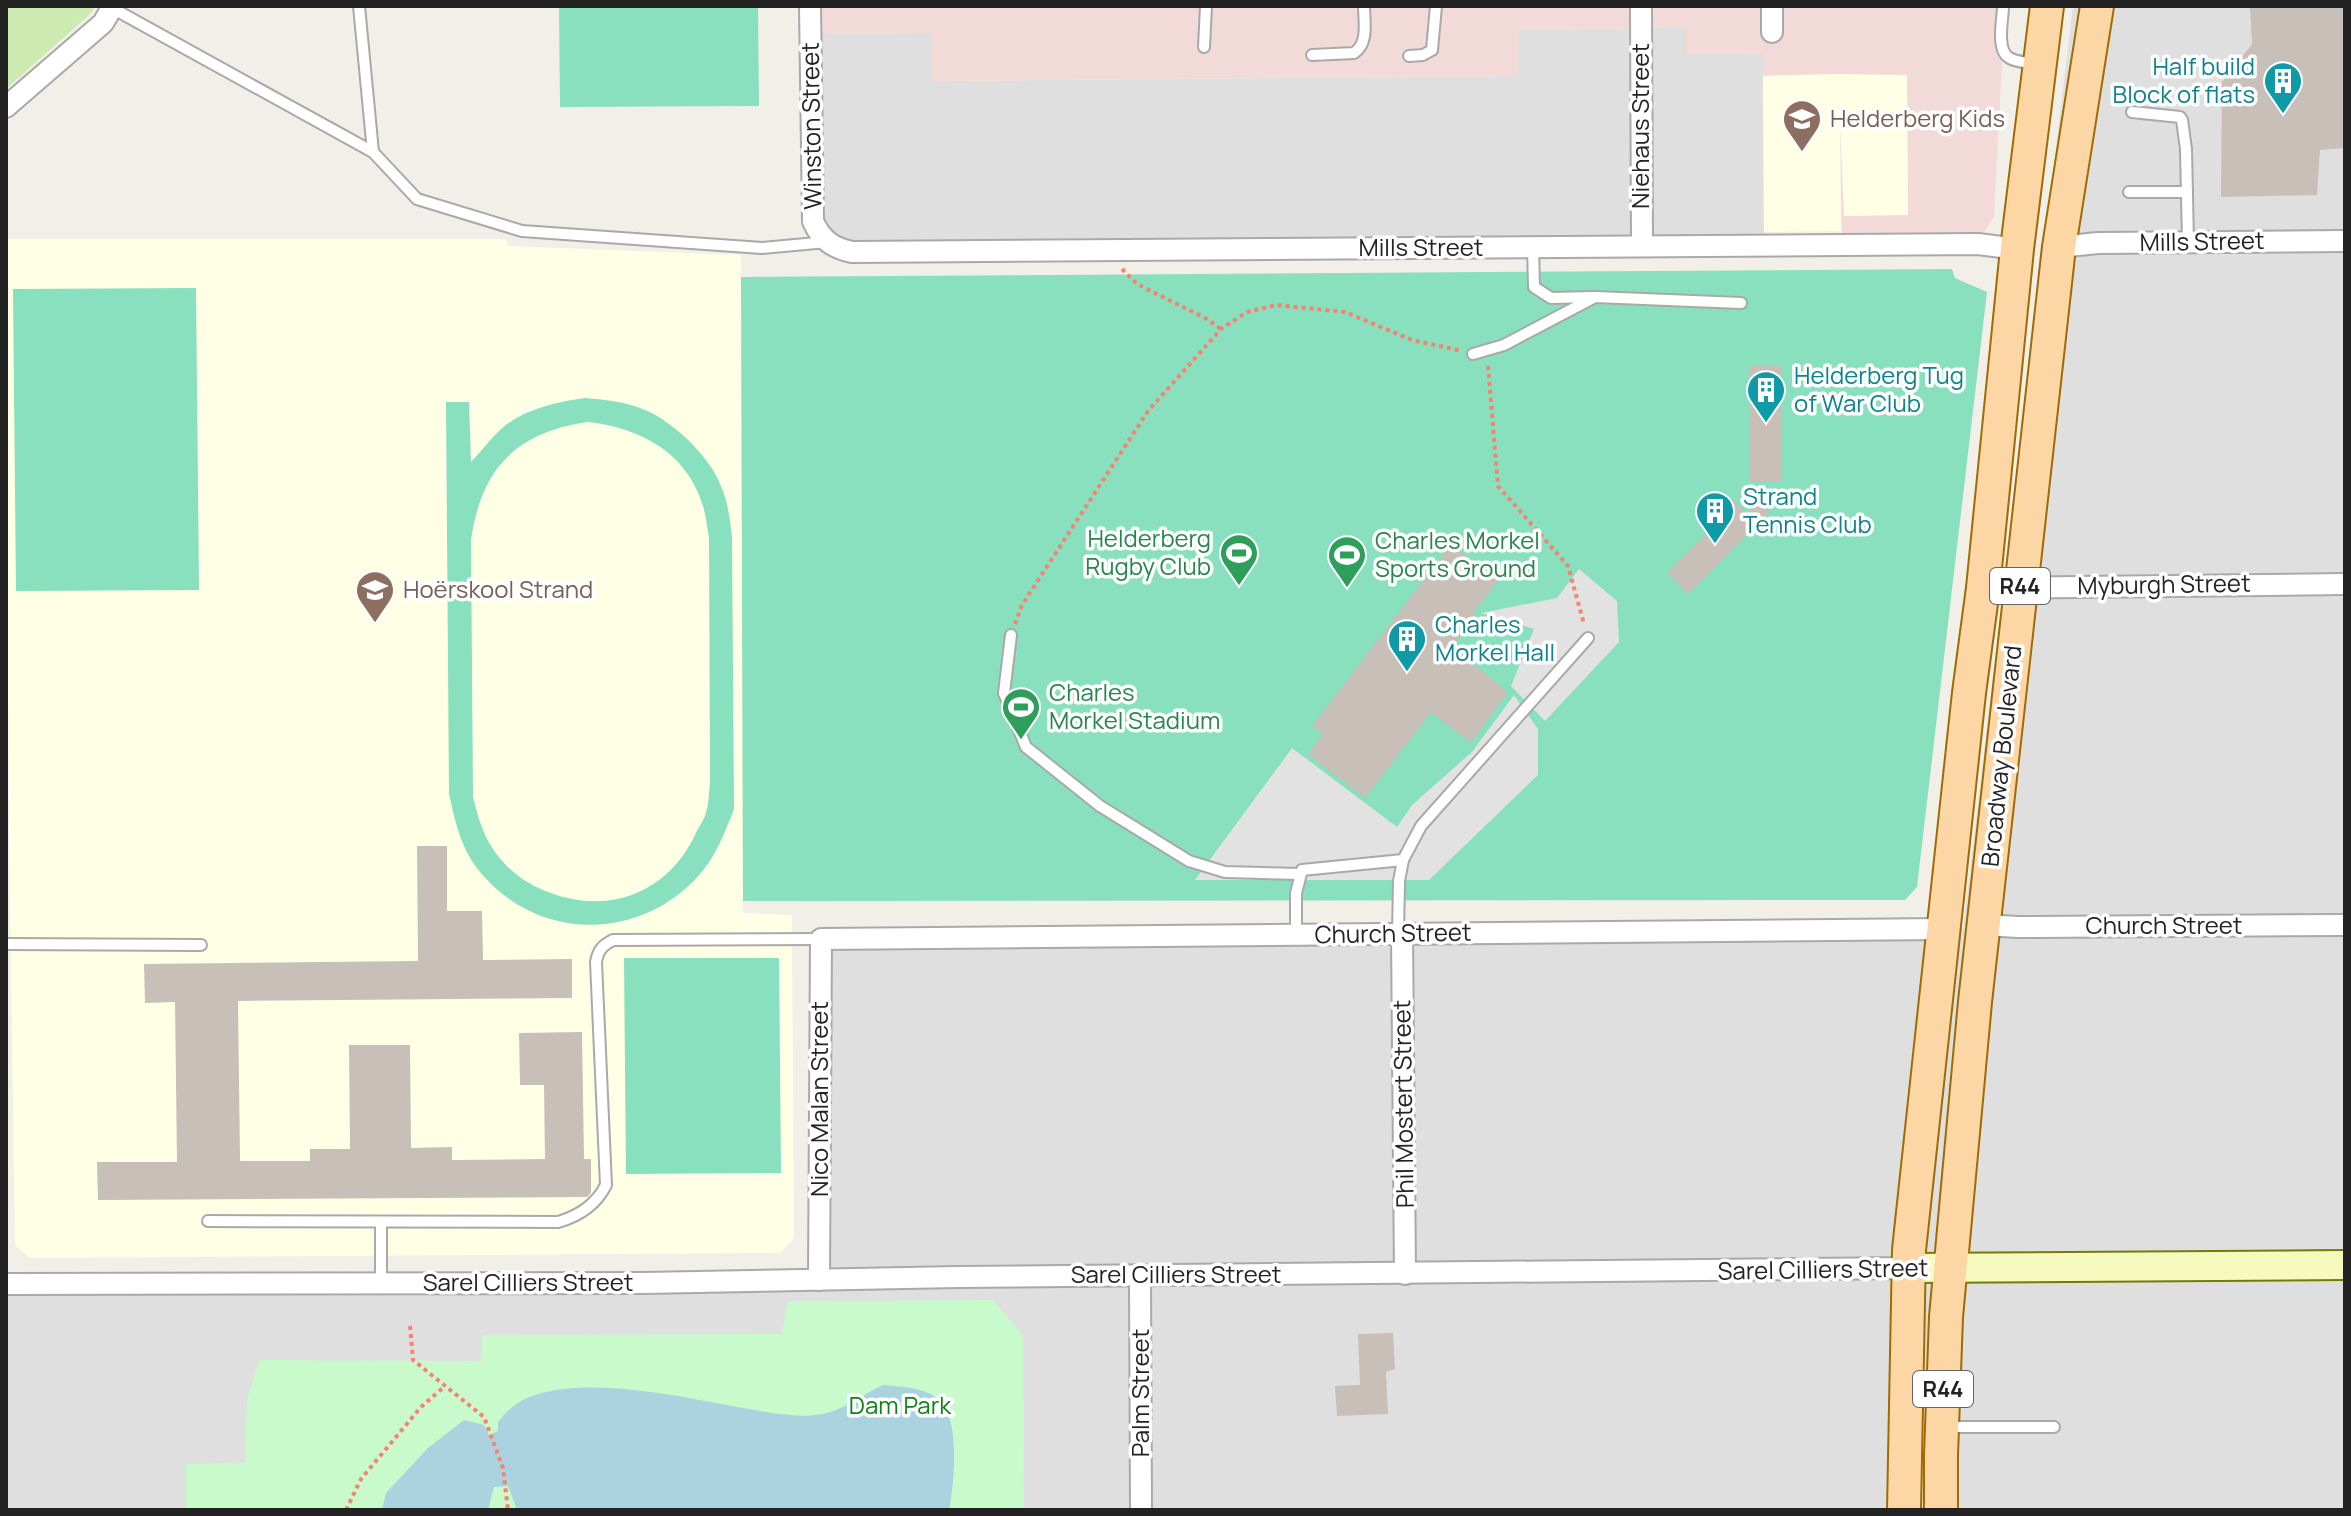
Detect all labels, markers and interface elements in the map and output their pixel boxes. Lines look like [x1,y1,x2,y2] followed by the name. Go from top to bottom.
[793,42,828,210] street label: Winston Street
[1623,43,1656,209] street label: Niehaus Street
[2112,49,2255,110] place label: Half build Block of flats
[2262,60,2304,115] building icon: Half build Block of flats
[1781,98,1823,153] school or university icon: Helderberg Kids
[1830,101,2005,134] place label: Helderberg Kids
[2139,223,2265,258] street label: Mills Street
[1359,230,1483,263] street label: Mills Street
[1794,358,1964,419] place label: Helderberg Tug of War Club
[1745,369,1787,424] building icon: Helderberg Tug of War Club
[1743,479,1872,540] place label: Strand Tennis Club
[1694,490,1736,545] building icon: Strand Tennis Club
[1085,521,1211,582] place label: Helderberg Rugby Club
[1375,523,1540,584] place label: Charles Morkel Sports Ground
[1218,532,1260,587] sports icon: Helderberg Rugby Club
[1326,534,1368,589] sports icon: Charles Morkel Sports Ground
[2077,565,2251,602] street label: Myburgh Street
[1990,568,2050,604] road number: R44
[354,569,396,624] school or university icon: Hoërskool Strand
[403,572,593,605] place label: Hoërskool Strand
[1435,607,1555,668] place label: Charles Morkel Hall
[1386,618,1428,673] building icon: Charles Morkel Hall
[1972,644,2029,868] street label: Broadway Boulevard
[1049,675,1220,736] place label: Charles Morkel Stadium
[1000,686,1042,741] sports icon: Charles Morkel Stadium
[2086,908,2242,941] street label: Church Street
[1314,915,1472,950] street label: Church Street
[1384,1000,1421,1208] street label: Phil Mostert Street
[802,1001,835,1197] street label: Nico Malan Street
[1717,1250,1929,1287] street label: Sarel Cilliers Street
[1071,1257,1281,1290] street label: Sarel Cilliers Street
[423,1265,633,1298] street label: Sarel Cilliers Street
[1123,1329,1156,1457] street label: Palm Street
[1913,1371,1973,1407] road number: R44
[849,1388,952,1421] park label: Dam Park

